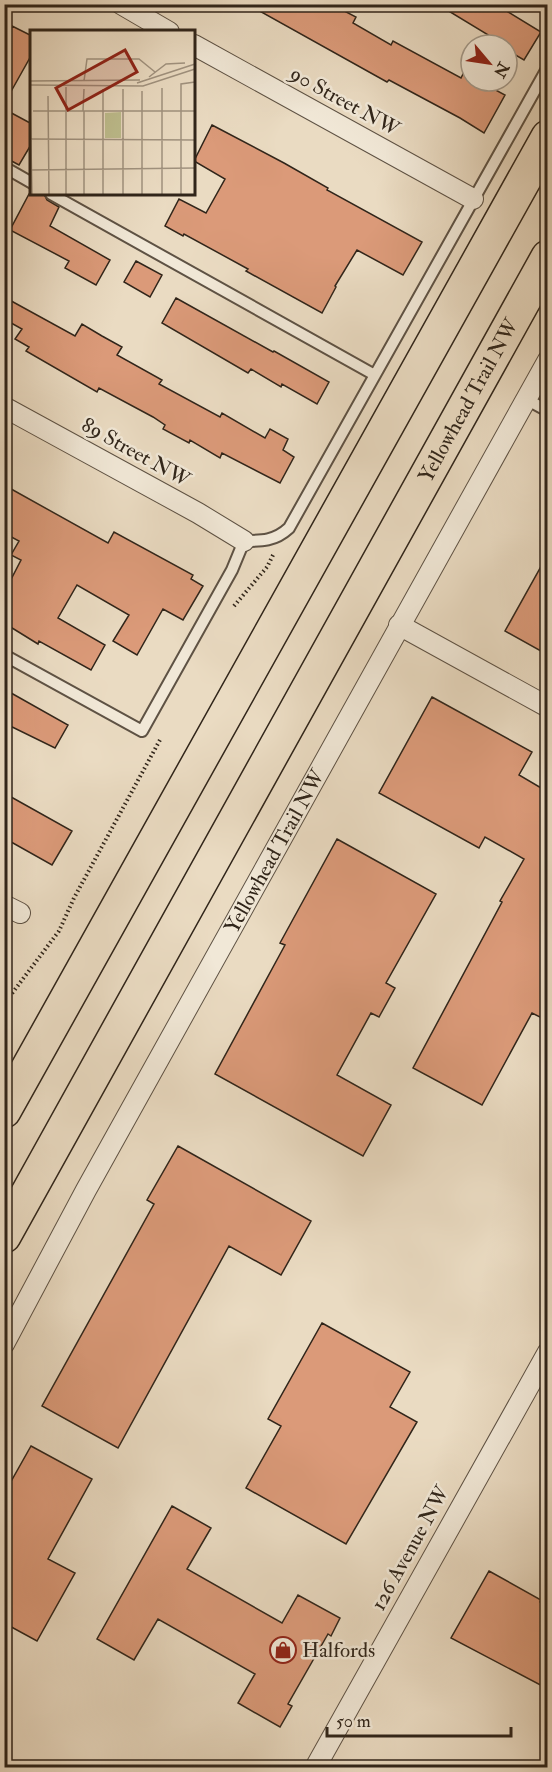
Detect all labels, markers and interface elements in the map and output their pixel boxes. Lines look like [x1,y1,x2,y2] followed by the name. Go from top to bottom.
[30,30,195,195] inset map
[459,33,519,93] north arrow
[489,58,514,81] text: N
[283,59,405,143] street label: 90 Street NW
[412,313,525,487] street label: Yellowhead Trail NW
[77,411,195,494] street label: 89 Street NW
[219,764,332,938] street label: Yellowhead Trail NW
[365,1481,456,1615] street label: 126 Avenue NW
[268,1635,298,1665] shop icon: Halfords
[302,1637,375,1664] place label: Halfords
[327,1700,512,1738] scale bar
[336,1710,371,1733] text: 50 m

